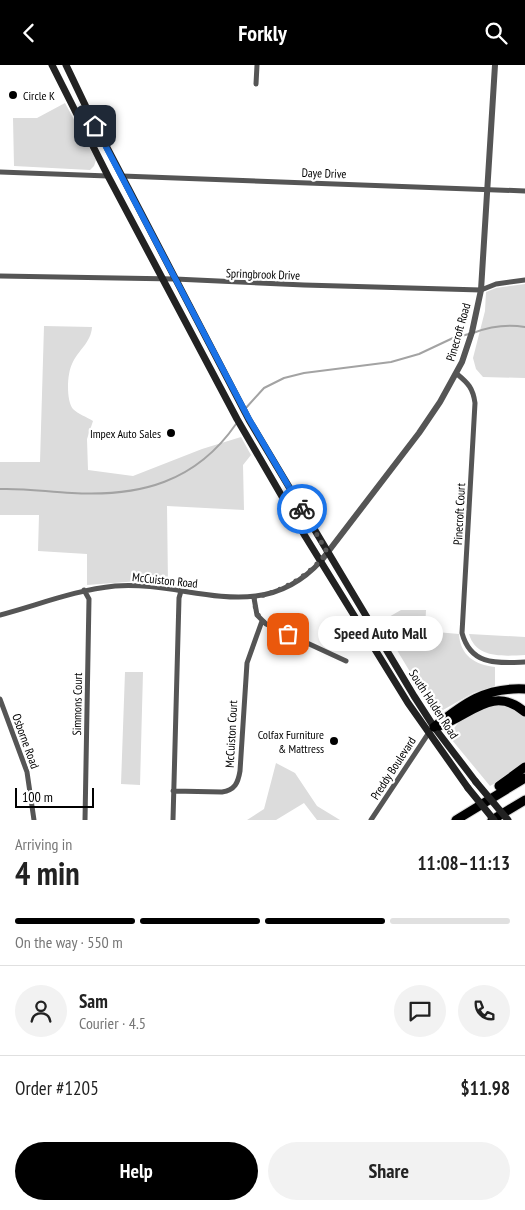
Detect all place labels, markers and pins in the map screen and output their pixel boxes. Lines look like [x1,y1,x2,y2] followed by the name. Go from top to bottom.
[23,88,55,103] place label: Circle K
[7,89,19,101] marker: Circle K
[74,105,116,147] pin
[90,426,161,441] place label: Impex Auto Sales
[165,427,177,439] marker: Impex Auto Sales
[267,613,309,655] pin
[318,617,443,651] callout: Speed Auto Mall
[258,727,324,756] place label: Colfax Furniture & Mattress
[328,735,340,747] marker: Colfax Furniture & Mattress

